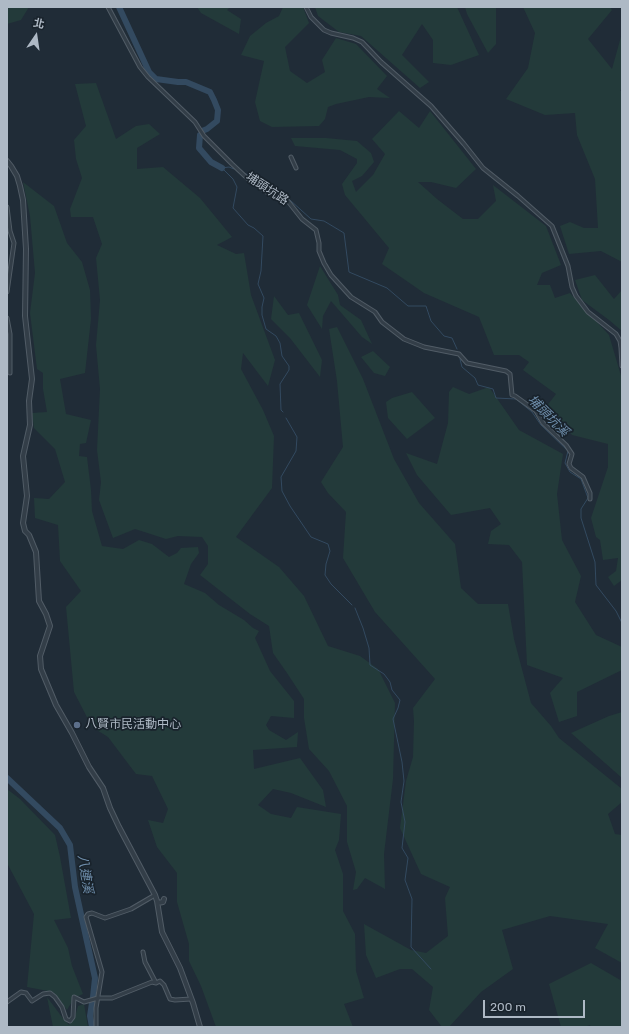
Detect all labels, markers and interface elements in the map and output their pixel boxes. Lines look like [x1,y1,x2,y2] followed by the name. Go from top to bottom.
[16,16,56,56] north arrow
[32,16,46,31] text: 北
[243,170,291,208] street label: 埔頭坑路
[524,392,572,440] water label: 埔頭坑溪
[85,718,181,732] place label: 八賢市民活動中心
[72,720,82,730] marker: 八賢市民活動中心
[74,854,96,894] water label: 八連溪
[485,992,587,1018] scale bar
[490,1000,526,1014] text: 200 m

